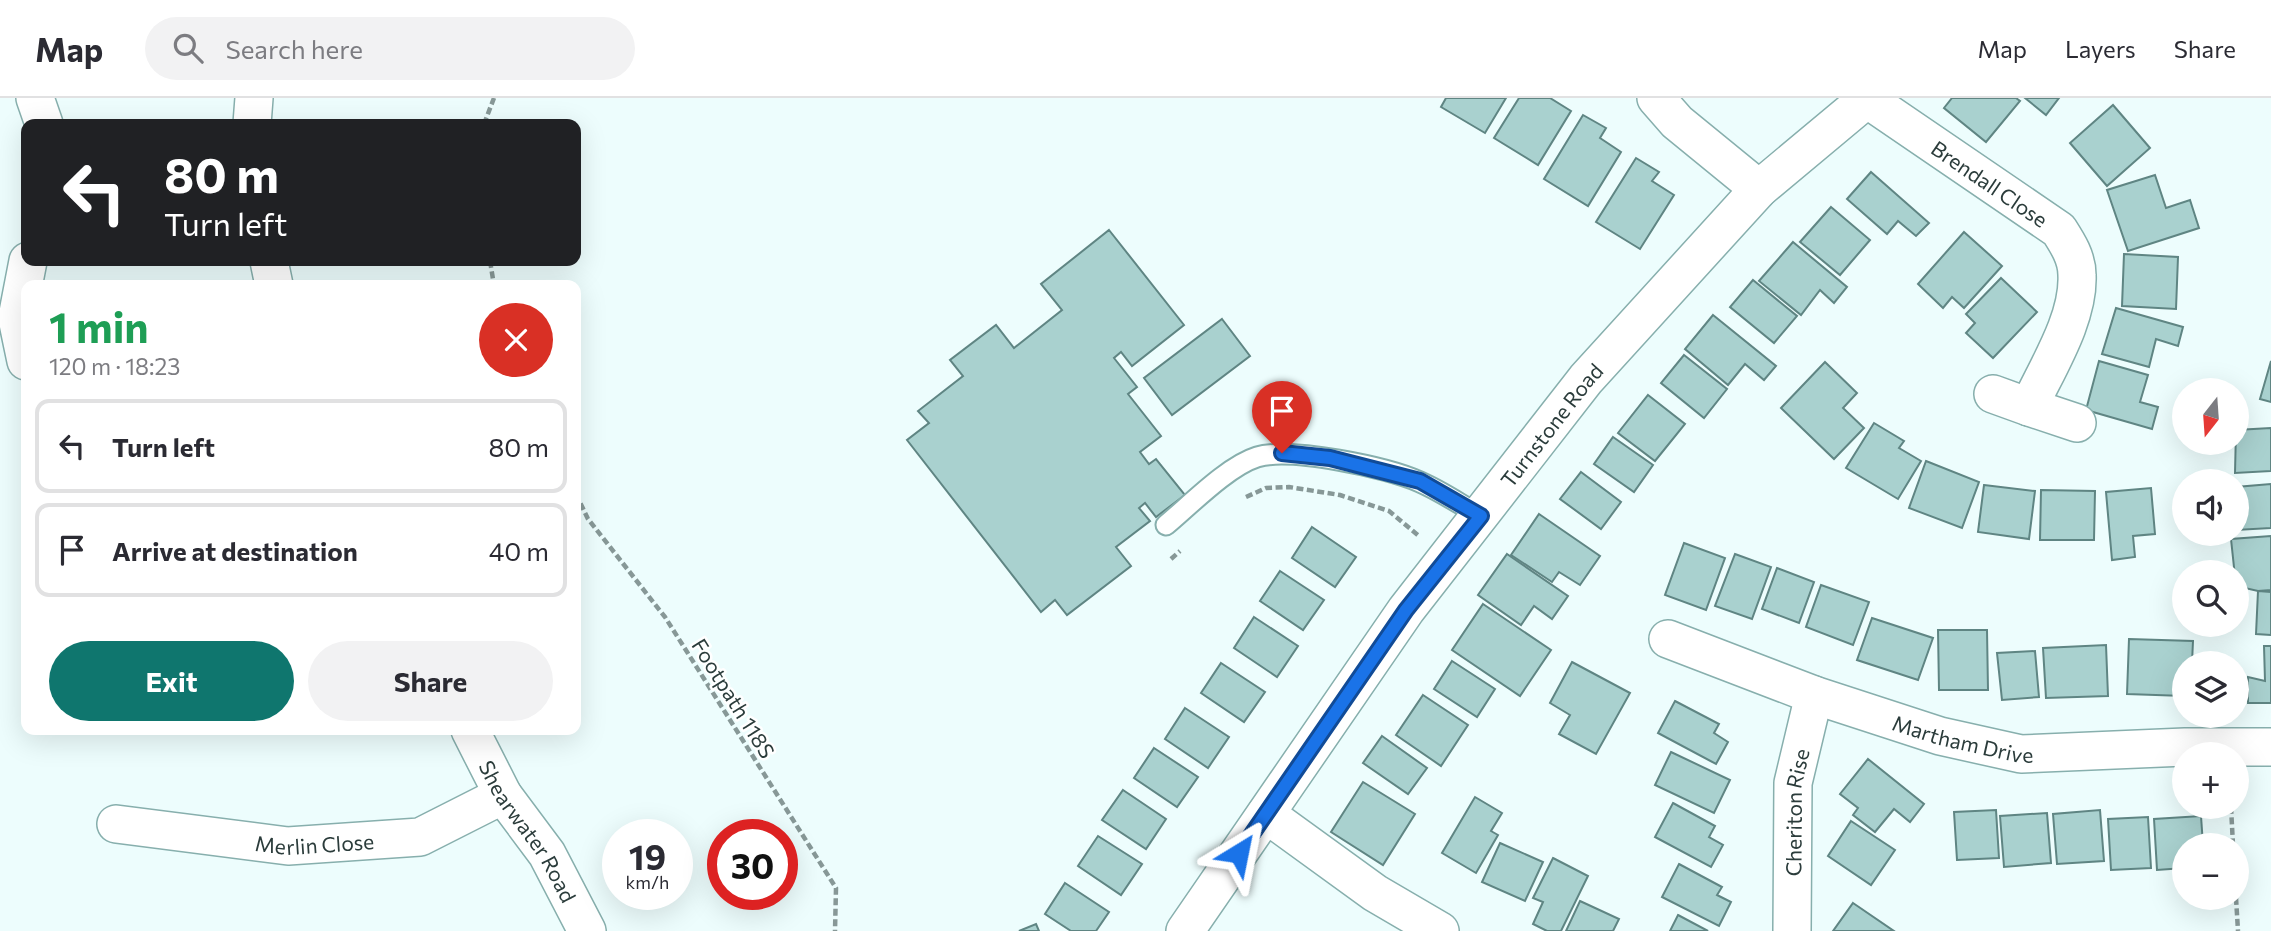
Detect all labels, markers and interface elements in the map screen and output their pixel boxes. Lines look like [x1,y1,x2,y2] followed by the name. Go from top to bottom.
[145,17,635,80] search box
[35,28,103,69] text: Map
[169,29,207,67] icon: search
[225,33,363,64] text: Search here
[1978,34,2027,63] text: Map
[2065,34,2136,63] text: Layers
[2174,34,2236,63] text: Share
[1927,135,2053,231] street label: Brendall Close
[164,143,279,203] text: 80 m
[49,147,140,238] icon: left
[164,203,288,243] text: Turn left
[49,300,149,352] text: 1 min
[479,303,553,377] button: close
[49,352,180,380] text: 120 m · 18:23
[1494,357,1607,492] street label: Turnstone Road
[2172,378,2249,455] north arrow
[2172,378,2249,910] map controls
[1252,381,1312,453] pin
[1263,392,1301,430] icon: arrive
[53,427,91,465] icon: left
[112,431,215,462] text: Turn left
[489,431,549,462] text: 80 m
[2172,469,2249,546] button: sound
[53,531,91,569] icon: arrive
[112,535,358,566] text: Arrive at destination
[489,535,549,566] text: 40 m
[2172,560,2249,637] button: search
[687,634,781,762] street label: Footpath 118S
[49,641,294,721] button: Exit
[308,641,553,721] button: Share
[2172,651,2249,728] button: layers
[1890,709,2034,767] street label: Martham Drive
[2172,742,2249,819] button: +
[1780,746,1813,876] street label: Cheriton Rise
[475,756,582,906] street label: Shearwater Road
[1202,816,1276,890] position arrow
[707,819,798,910] speed limit sign: 30
[254,828,375,859] street label: Merlin Close
[2172,833,2249,910] button: −
[629,834,666,877] text: 19
[626,871,669,893] text: km/h

